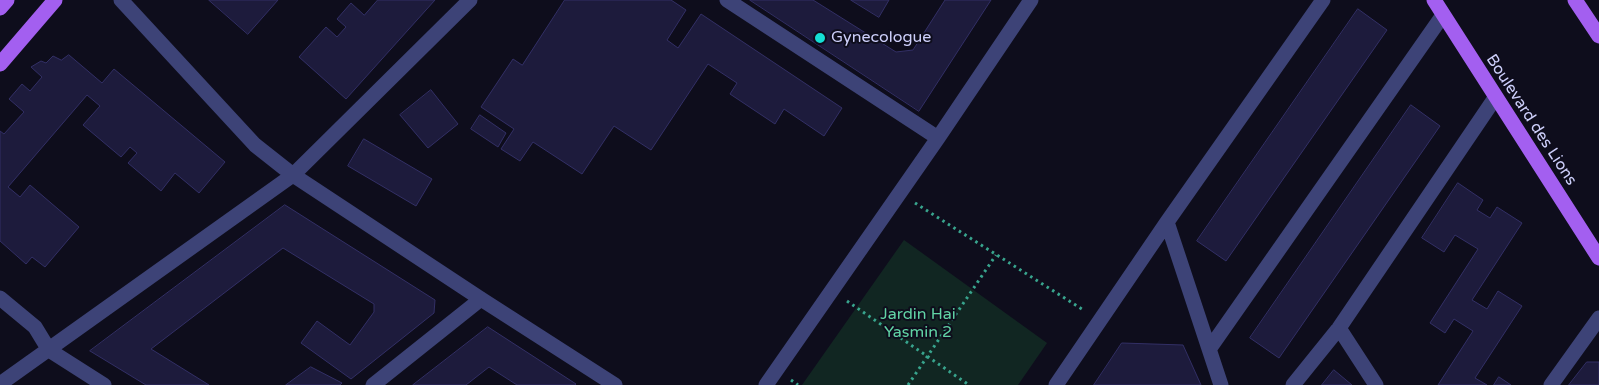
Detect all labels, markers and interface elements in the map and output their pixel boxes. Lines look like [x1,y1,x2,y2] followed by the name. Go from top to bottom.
[831,28,931,48] place label: Gynecologue
[813,31,827,45] marker: Gynecologue
[1481,51,1581,189] street label: Boulevard des Lions
[880,305,956,343] park label: Jardin Hai Yasmin 2

